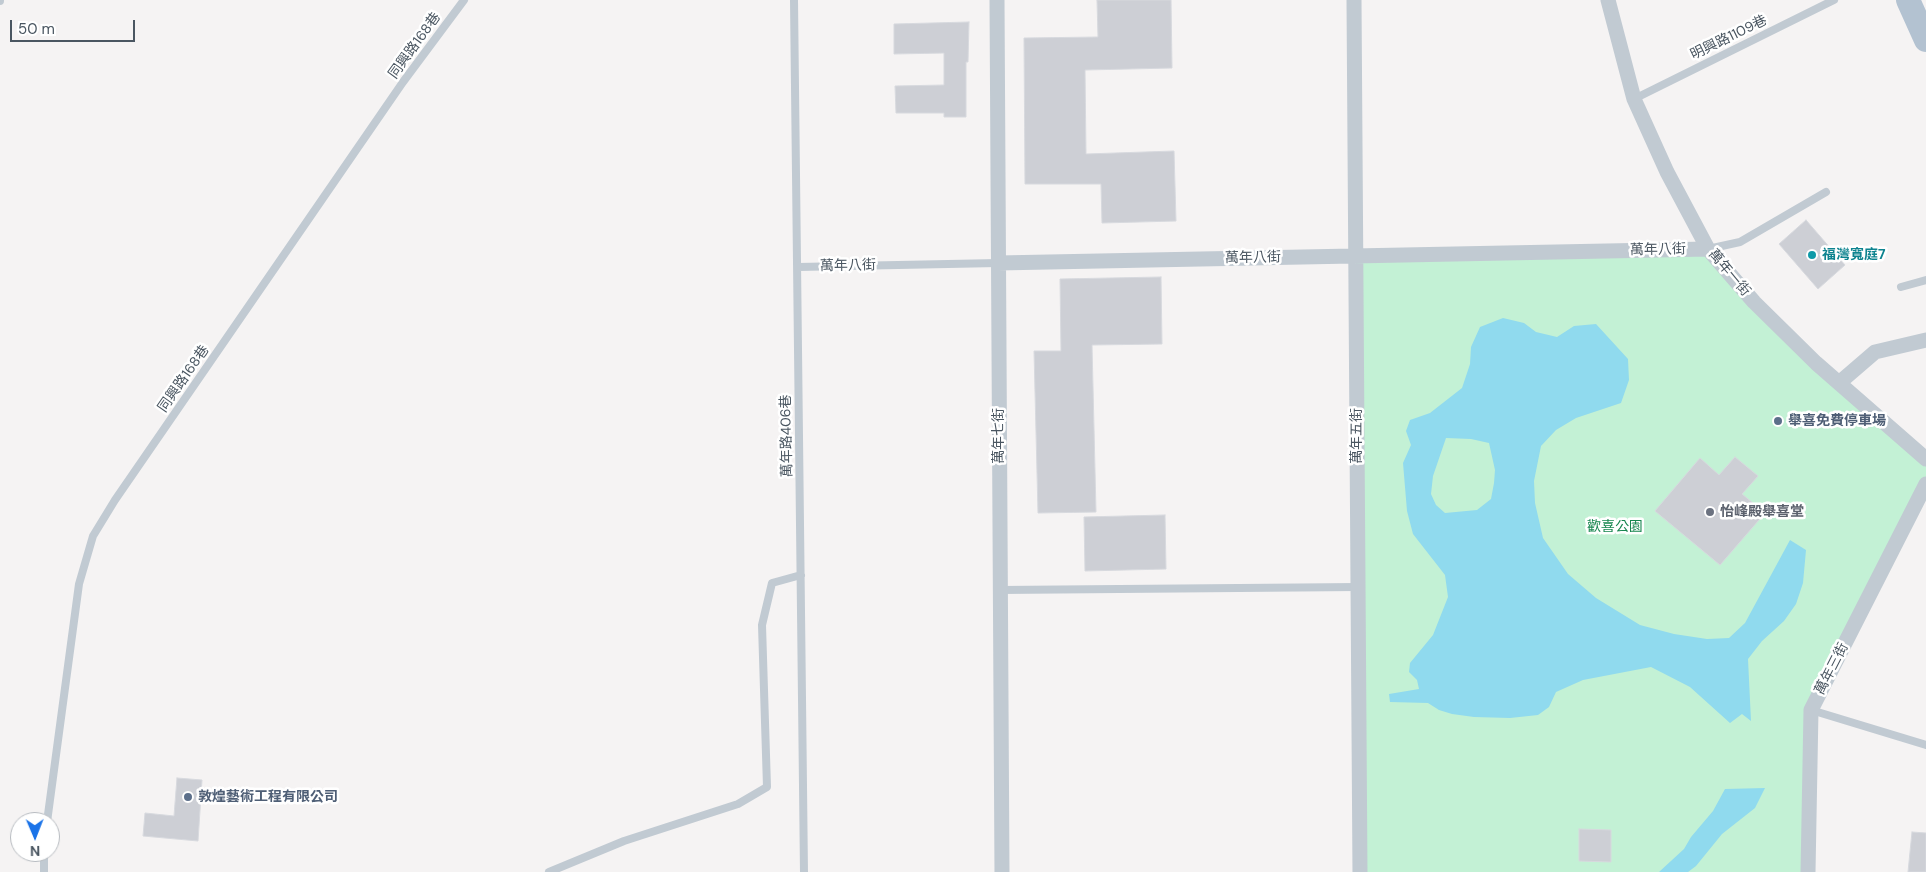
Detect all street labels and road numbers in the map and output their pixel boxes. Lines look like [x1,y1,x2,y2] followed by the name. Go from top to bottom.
[385,10,445,82] street label: 同興路168巷
[1688,12,1770,64] street label: 明興路1109巷
[1630,241,1686,259] street label: 萬年八街
[1705,246,1753,300] street label: 萬年一街
[1225,249,1281,267] street label: 萬年八街
[820,257,876,275] street label: 萬年八街
[155,342,213,416] street label: 同興路168巷
[778,394,796,478] street label: 萬年路406巷
[991,408,1007,464] street label: 萬年七街
[1349,408,1365,464] street label: 萬年五街
[1812,640,1852,698] street label: 萬年三街

